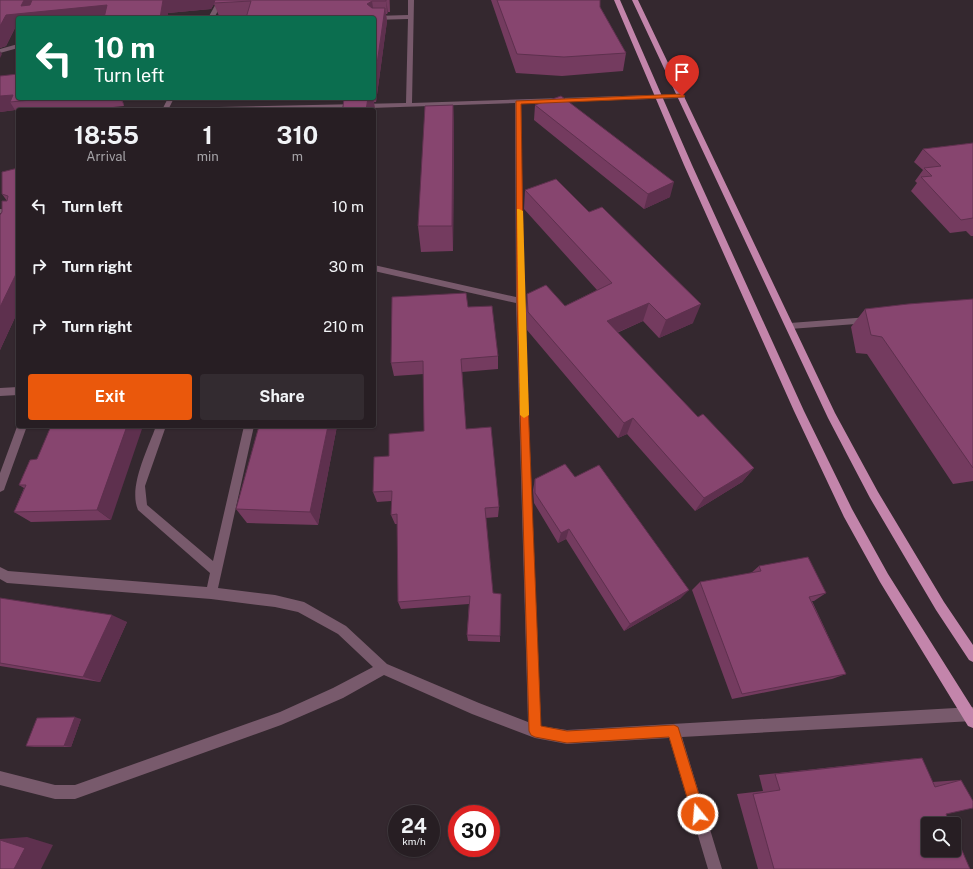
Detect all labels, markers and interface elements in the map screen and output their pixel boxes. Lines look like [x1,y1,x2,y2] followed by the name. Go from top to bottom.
[94,31,155,64] text: 10 m
[28,32,80,84] icon: left
[665,55,699,96] pin
[671,61,693,83] icon: arrive
[94,65,164,86] text: Turn left
[74,121,139,149] text: 18:55
[203,121,213,149] text: 1
[277,121,318,149] text: 310
[86,149,126,164] text: Arrival
[197,149,219,164] text: min
[292,149,303,164] text: m
[28,195,50,217] icon: left
[62,198,123,215] text: Turn left
[332,198,364,215] text: 10 m
[28,255,50,277] icon: right
[62,258,132,275] text: Turn right
[329,258,364,275] text: 30 m
[28,315,50,337] icon: right
[62,318,132,335] text: Turn right
[323,318,364,335] text: 210 m
[28,374,192,420] button: Exit
[200,374,364,420] button: Share
[677,793,719,835] position arrow
[448,805,500,857] speed limit sign: 30
[401,814,427,838] text: 24
[921,817,961,857] map controls
[921,817,961,857] button: search
[402,835,426,847] text: km/h

